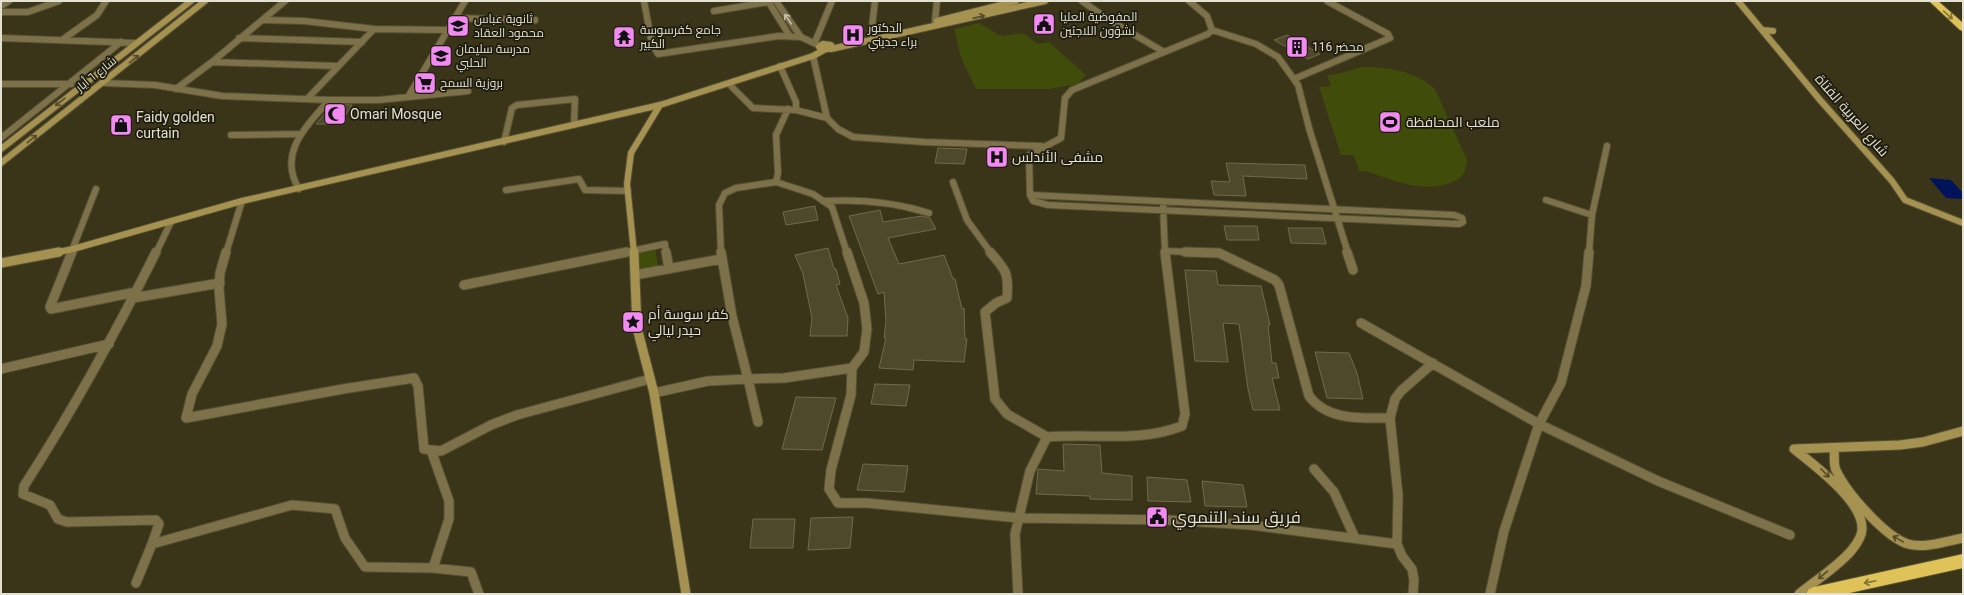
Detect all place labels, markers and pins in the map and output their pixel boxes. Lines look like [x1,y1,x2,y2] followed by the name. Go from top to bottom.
[1060,10,1137,38] place label: المفوضية العليا لشؤون اللاجئين
[1031,11,1057,37] public building icon: المفوضية العليا لشؤون اللاجئين
[474,12,544,40] place label: ثانوية عباس محمود العقاد
[445,13,471,39] school or university icon: ثانوية عباس محمود العقاد
[867,21,917,52] place label: الدكتور براء جديني
[840,22,866,48] hospital icon: الدكتور براء جديني
[639,23,721,51] place label: جامع كفرسوسة الكبير
[611,24,637,50] temple icon: جامع كفرسوسة الكبير
[1284,34,1310,60] building icon: محضر 116
[1312,40,1364,54] place label: محضر 116
[456,42,530,73] place label: مدرسة سليمان الحلبي
[428,43,454,69] school or university icon: مدرسة سليمان الحلبي
[412,70,438,96] supermarket icon: بروزية السمح
[440,76,503,91] place label: بروزية السمح
[322,101,348,127] mosque icon: Omari Mosque
[350,106,442,122] place label: Omari Mosque
[136,109,215,141] place label: Faidy golden curtain
[1377,109,1403,135] sports icon: ملعب المحافظة
[108,112,134,138] shop icon: Faidy golden curtain
[1406,114,1500,130] place label: ملعب المحافظة
[984,144,1010,170] hospital icon: مشفى الأندلس
[1012,149,1103,165] place label: مشفى الأندلس
[648,305,729,342] place label: كفر سوسة أم حيدر ليالي
[620,309,646,335] place icon: كفر سوسة أم حيدر ليالي
[1144,504,1170,530] public building icon: فريق سند التنموي
[1172,507,1301,530] place label: فريق سند التنموي

